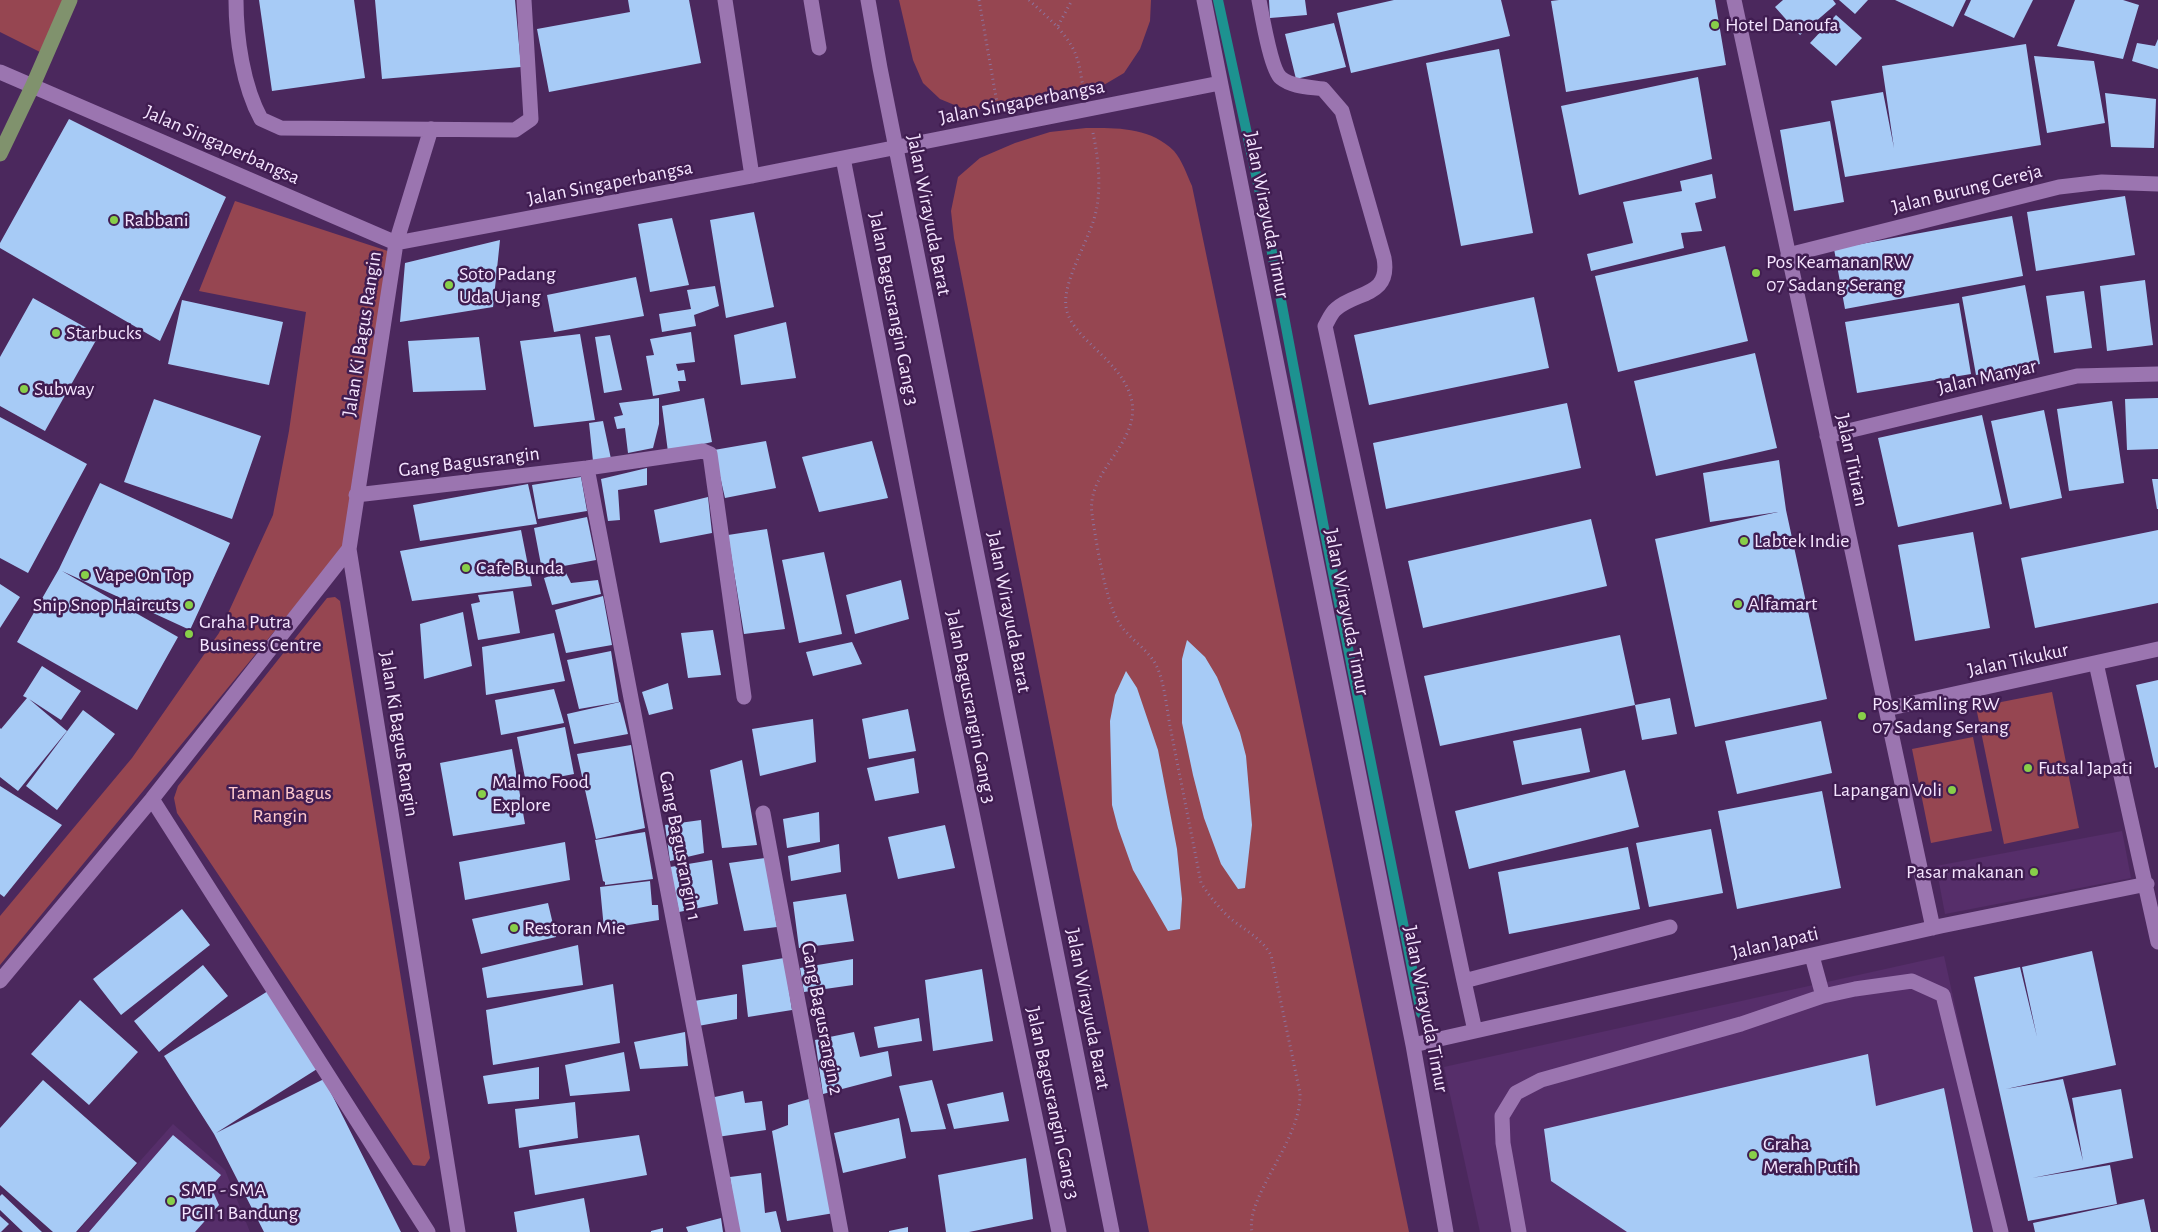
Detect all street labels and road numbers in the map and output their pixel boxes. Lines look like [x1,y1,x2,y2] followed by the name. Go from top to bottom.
[937,74,1107,130] street label: Jalan Singaperbangsa
[140,100,304,190] street label: Jalan Singaperbangsa
[1239,130,1295,300] street label: Jalan Wirayuda Timur
[902,132,956,298] street label: Jalan Wirayuda Barat
[525,155,695,211] street label: Jalan Singaperbangsa
[1889,159,2045,219] street label: Jalan Burung Gereja
[864,210,924,408] street label: Jalan Bagusrangin Gang 3
[337,250,387,418] street label: Jalan Ki Bagus Rangin
[1935,354,2039,400] street label: Jalan Manyar
[1830,411,1874,509] street label: Jalan Titiran
[397,441,541,483] street label: Gang Bagusrangin
[1319,527,1375,697] street label: Jalan Wirayuda Timur
[982,529,1036,695] street label: Jalan Wirayuda Barat
[941,608,1001,806] street label: Jalan Bagusrangin Gang 3
[1966,638,2070,682] street label: Jalan Tikukur
[374,650,424,818] street label: Jalan Ki Bagus Rangin
[654,769,706,923] street label: Gang Bagusrangin 1
[1729,921,1821,965] street label: Jalan Japati
[1398,924,1454,1094] street label: Jalan Wirayuda Timur
[1061,926,1115,1092] street label: Jalan Wirayuda Barat
[795,941,849,1097] street label: Gang Bagusrangin 2
[1021,1005,1085,1201] street label: Jalan Bagusrangin Gang 3

